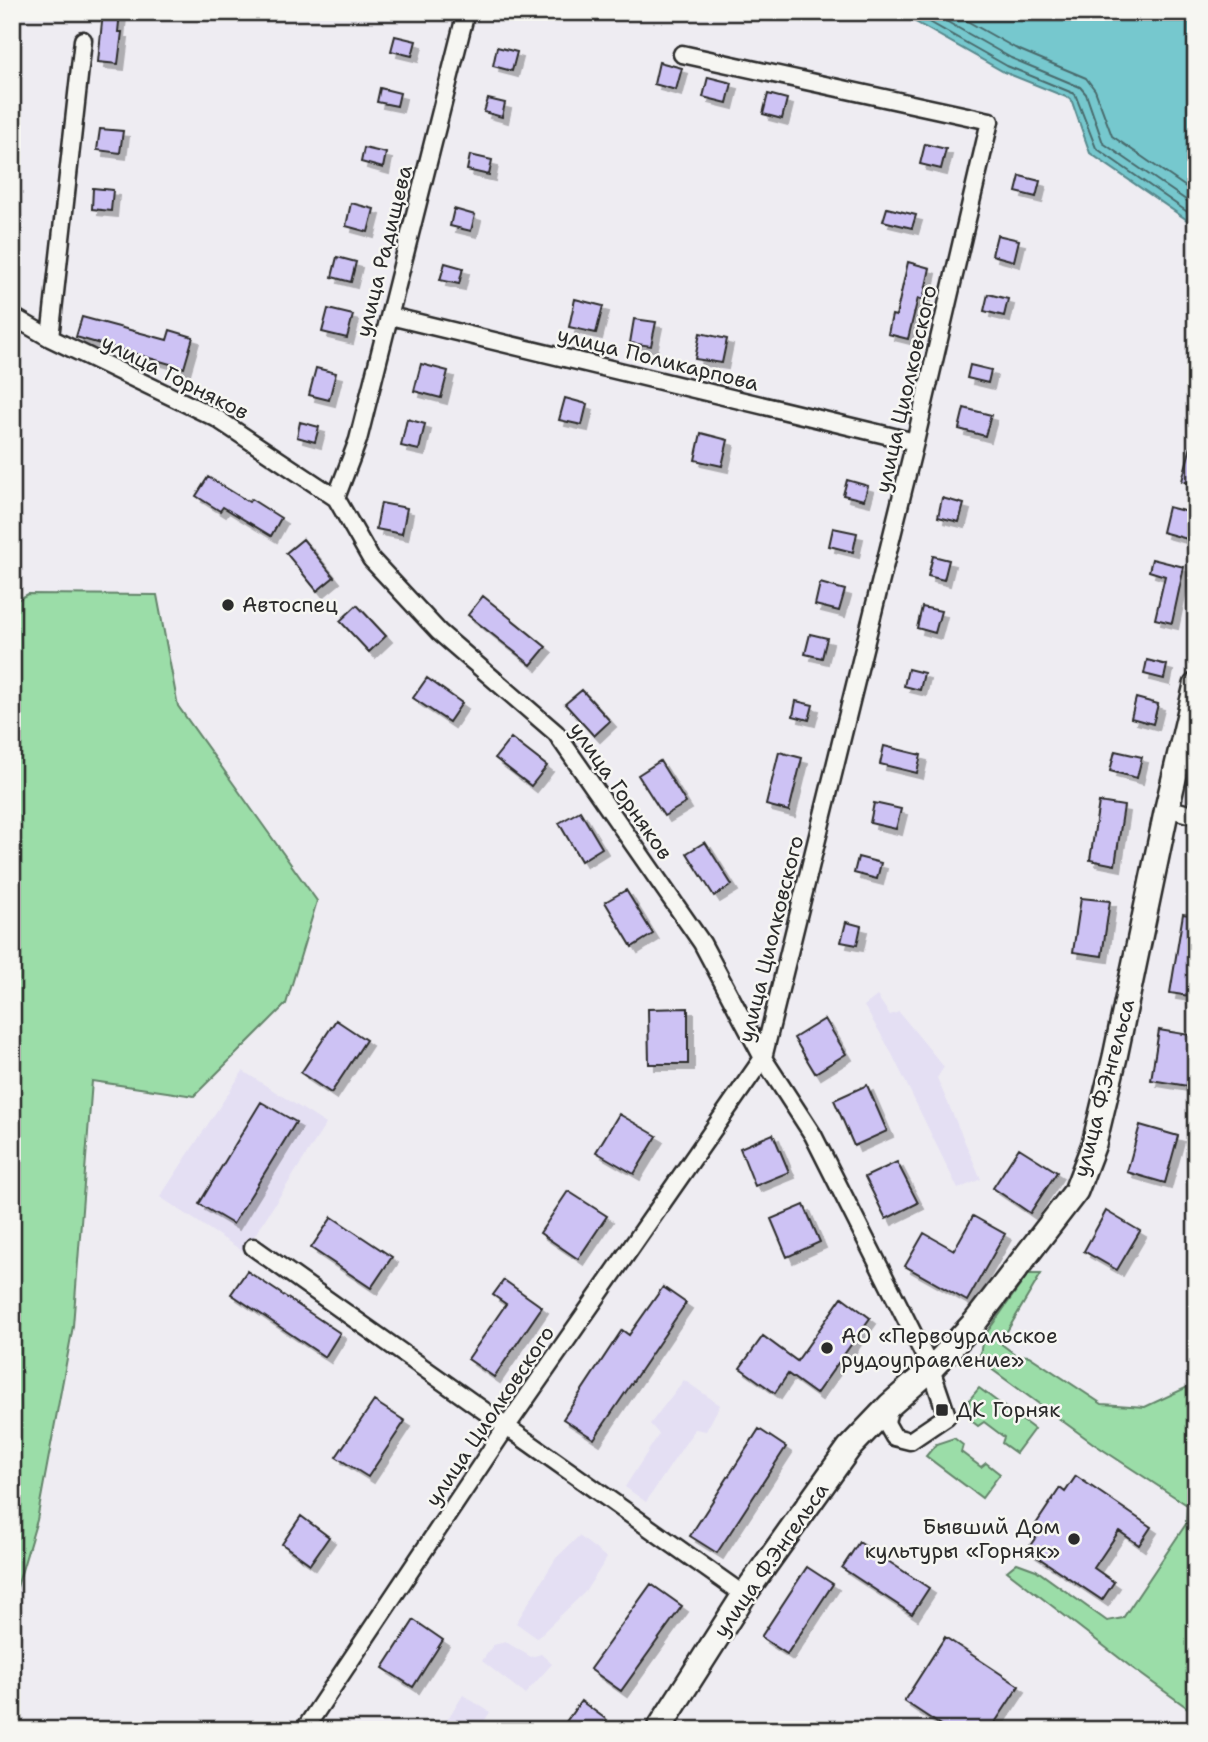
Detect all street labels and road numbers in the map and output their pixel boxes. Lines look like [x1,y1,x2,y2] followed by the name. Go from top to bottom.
[349,162,419,340] street label: улица Радищева
[868,282,944,496] street label: улица Циолковского
[554,320,762,398] street label: улица Поликарпова
[97,328,253,426] street label: улица Горняков
[563,717,679,865] street label: улица Горняков
[732,833,810,1045] street label: улица Циолковского
[1067,996,1141,1180] street label: улица Ф.Энгельса
[419,1320,561,1512] street label: улица Циолковского
[707,1477,835,1643] street label: улица Ф.Энгельса

